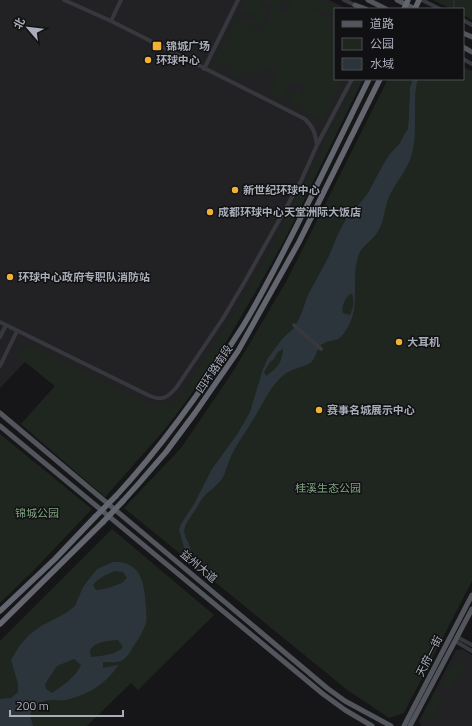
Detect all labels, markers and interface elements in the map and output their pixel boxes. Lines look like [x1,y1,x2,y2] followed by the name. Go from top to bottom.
[8,8,48,48] north arrow
[334,8,464,80] legend
[370,14,394,33] text: 道路
[10,15,29,32] text: 北
[370,34,394,53] text: 公园
[166,38,210,54] place label: 锦城广场
[151,40,163,52] marker: 锦城广场
[156,52,200,68] place label: 环球中心
[370,54,394,73] text: 水域
[143,55,153,65] marker: 环球中心
[243,182,320,198] place label: 新世纪环球中心
[230,185,240,195] marker: 新世纪环球中心
[218,204,361,220] place label: 成都环球中心天堂洲际大饭店
[205,207,215,217] marker: 成都环球中心天堂洲际大饭店
[18,269,150,285] place label: 环球中心政府专职队消防站
[5,272,15,282] marker: 环球中心政府专职队消防站
[407,334,440,350] place label: 大耳机
[394,337,404,347] marker: 大耳机
[192,342,236,396] street label: 四环路南段
[327,402,415,418] place label: 赛事名城展示中心
[314,405,324,415] marker: 赛事名城展示中心
[295,480,361,496] park label: 桂溪生态公园
[15,505,59,521] park label: 锦城公园
[177,546,221,586] street label: 益州大道
[412,633,446,679] street label: 天府一街
[10,692,123,718] scale bar
[16,696,49,715] text: 200 m

